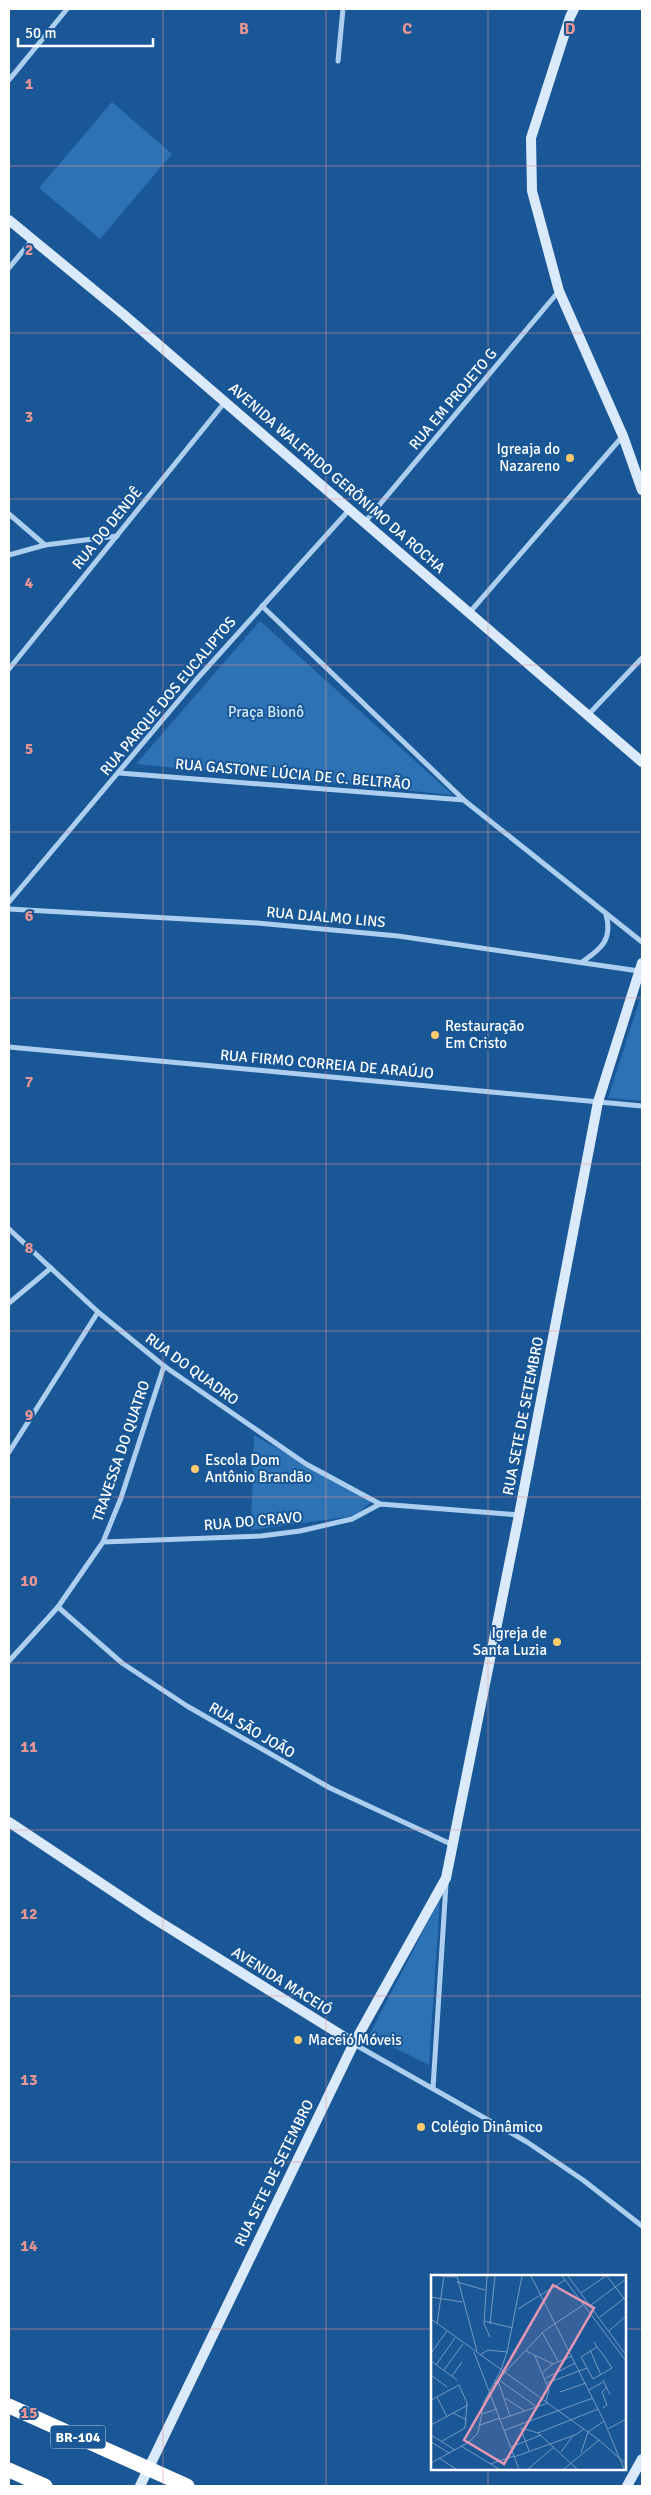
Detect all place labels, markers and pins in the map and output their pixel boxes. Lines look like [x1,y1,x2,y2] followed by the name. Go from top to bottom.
[496,440,560,475] place label: Igreaja do Nazareno
[564,452,576,464] marker: Igreaja do Nazareno
[445,1017,525,1052] place label: Restauração Em Cristo
[429,1029,441,1041] marker: Restauração Em Cristo
[205,1451,312,1486] place label: Escola Dom Antônio Brandão
[189,1463,201,1475] marker: Escola Dom Antônio Brandão
[473,1624,547,1659] place label: Igreja de Santa Luzia
[551,1636,563,1648] marker: Igreja de Santa Luzia
[308,2031,402,2049] place label: Maceió Móveis
[292,2034,304,2046] marker: Maceió Móveis
[431,2118,543,2136] place label: Colégio Dinâmico
[415,2121,427,2133] marker: Colégio Dinâmico

